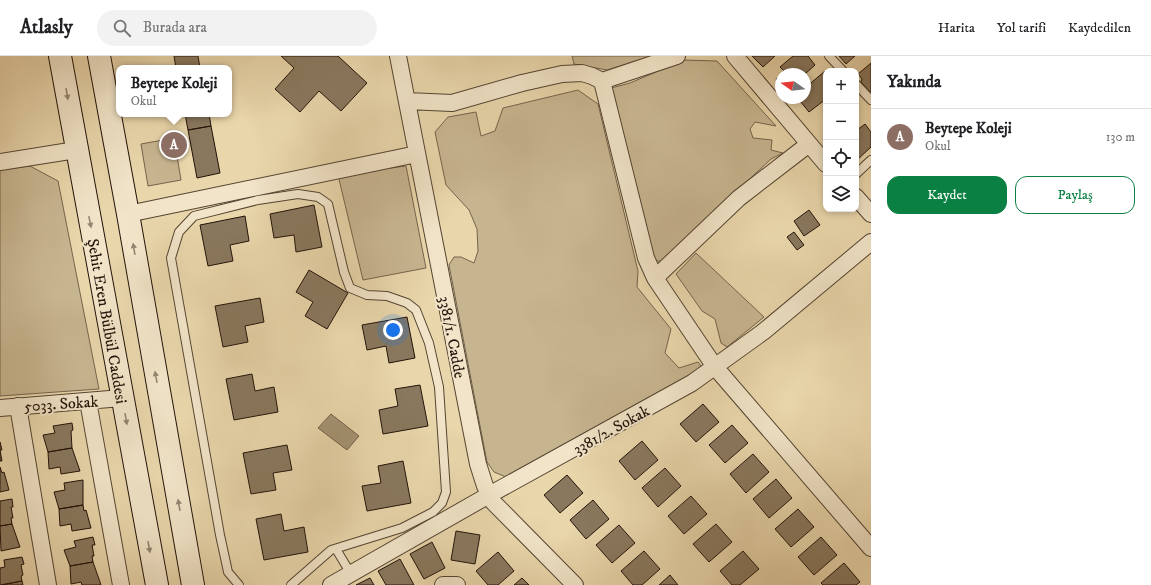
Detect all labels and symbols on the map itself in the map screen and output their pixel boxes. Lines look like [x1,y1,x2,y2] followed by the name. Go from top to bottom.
[775,68,811,104] north arrow
[64,88,70,101] one-way arrow
[161,130,187,160] pin: A
[87,216,93,229] one-way arrow
[83,237,131,405] street label: Şehit Eren Bülbül Caddesi
[131,243,137,255] one-way arrow
[434,294,470,380] street label: 3381/1. Cadde
[383,320,403,340] your location
[153,371,159,383] one-way arrow
[23,391,99,417] street label: 5033. Sokak
[570,401,653,459] street label: 3381/2. Sokak
[123,413,129,425] one-way arrow
[175,499,181,511] one-way arrow
[146,541,152,553] one-way arrow

